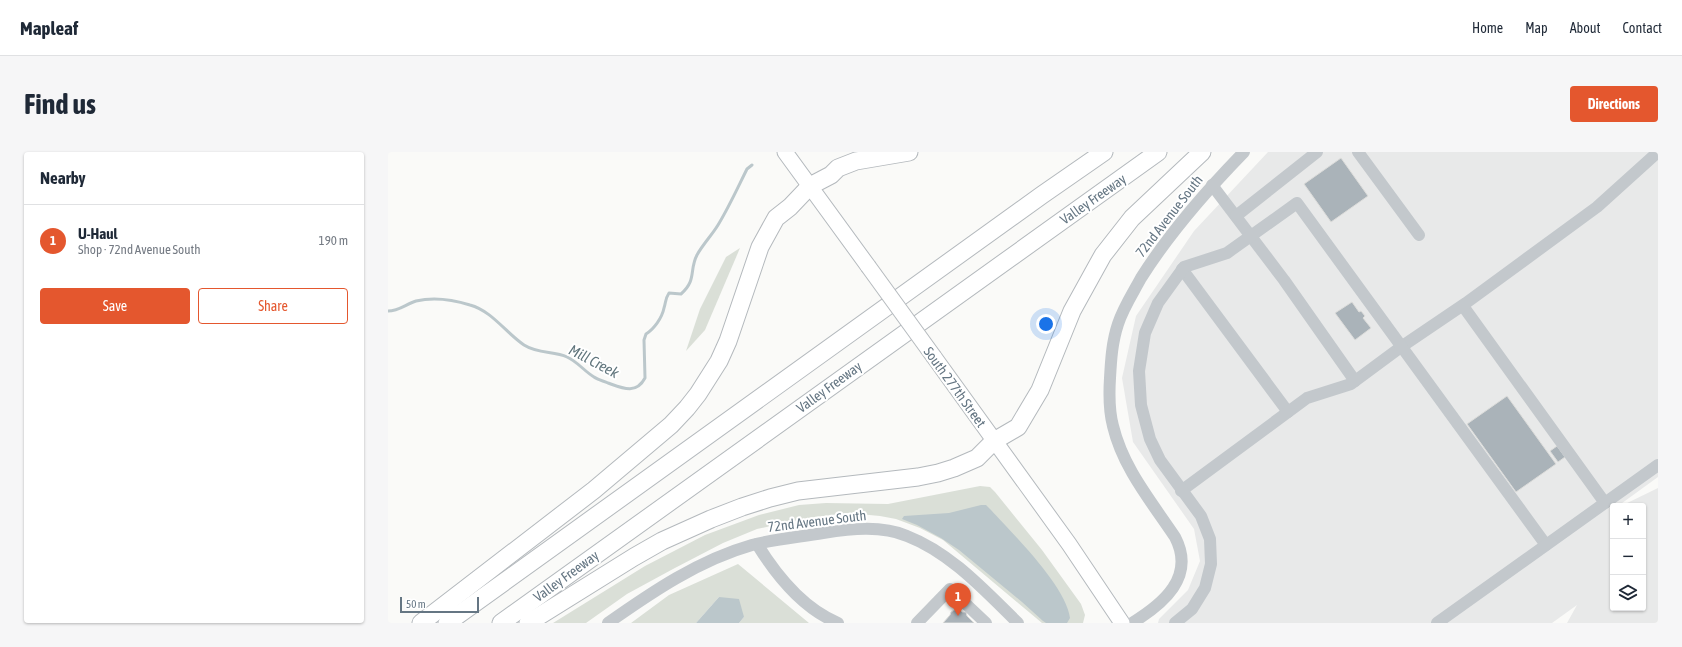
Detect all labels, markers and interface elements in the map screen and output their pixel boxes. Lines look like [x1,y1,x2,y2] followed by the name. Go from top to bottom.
[20,17,78,39] text: Mapleaf
[1472,20,1503,36] text: Home
[1525,20,1548,36] text: Map
[1570,20,1601,36] text: About
[1623,20,1662,36] text: Contact
[1570,86,1658,122] button: Directions
[24,88,96,120] text: Find us
[40,168,86,188] text: Nearby
[1057,170,1129,228] street label: Valley Freeway
[1132,172,1206,260] street label: 72nd Avenue South
[78,225,118,242] text: U-Haul
[50,233,56,248] text: 1
[319,233,348,248] text: 190 m
[78,242,201,257] text: Shop · 72nd Avenue South
[40,288,190,324] button: Save
[198,288,348,324] button: Share
[1036,314,1056,334] your location
[566,341,622,381] water label: Mill Creek
[921,344,989,430] street label: South 277th Street
[793,358,865,416] street label: Valley Freeway
[1610,503,1646,611] map controls
[1610,503,1646,539] button: +
[767,507,867,535] street label: 72nd Avenue South
[1610,539,1646,575] button: −
[530,547,602,605] street label: Valley Freeway
[1610,575,1646,611] button: layers
[945,583,971,616] pin: 1
[400,595,479,614] scale bar
[406,598,426,610] text: 50 m

